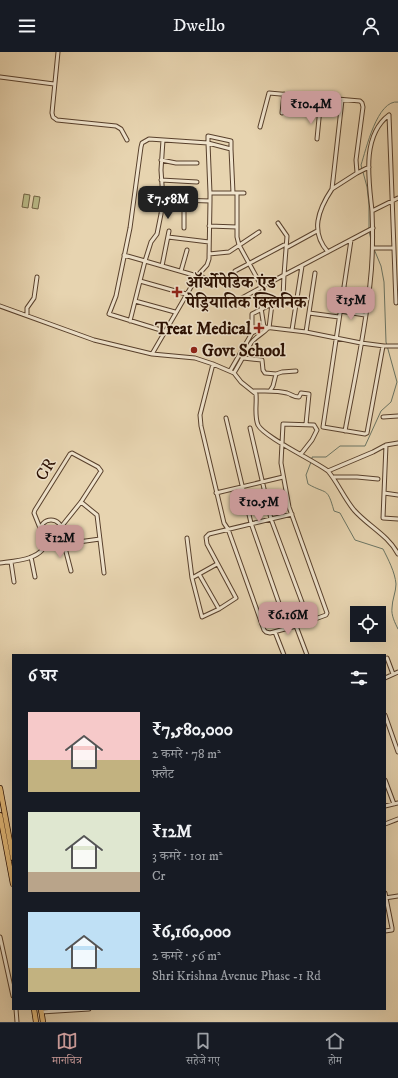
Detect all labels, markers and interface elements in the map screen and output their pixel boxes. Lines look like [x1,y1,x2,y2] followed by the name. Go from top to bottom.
[16,15,38,37] icon: menu
[173,15,225,37] text: Dwello
[360,15,382,37] icon: person
[278,91,344,125] pin: ₹10.4M
[290,96,332,112] text: ₹10.4M
[135,186,201,220] pin: ₹7.58M
[147,191,189,207] text: ₹7.58M
[184,272,308,314] place label: ऑर्थोपेडिक एंड पेड्रियातिक क्लिनिक
[171,286,183,298] marker: ऑर्थोपेडिक एंड पेड्रियातिक क्लिनिक
[327,287,375,321] pin: ₹15M
[336,292,366,308] text: ₹15M
[154,318,252,340] place label: Treat Medical
[254,323,264,333] marker: Treat Medical
[202,340,286,362] place label: Govt School
[189,345,199,355] marker: Govt School
[31,454,61,485] street label: CR
[226,489,292,523] pin: ₹10.5M
[239,494,279,510] text: ₹10.5M
[36,525,84,559] pin: ₹12M
[45,530,75,546] text: ₹12M
[255,602,321,636] pin: ₹6.16M
[350,606,386,642] map controls
[350,606,386,642] button: locate
[268,607,308,623] text: ₹6.16M
[28,665,57,687] text: 6 घर
[348,667,370,689] icon: filters
[152,719,233,741] text: ₹7,580,000
[60,728,108,776] icon: home
[152,746,221,762] text: 2 कमरे · 78 m²
[152,766,174,782] text: फ़्लैट
[152,821,192,843] text: ₹12M
[60,828,108,876] icon: home
[152,848,222,864] text: 3 कमरे · 101 m²
[152,868,165,884] text: Cr
[152,921,231,943] text: ₹6,160,000
[60,928,108,976] icon: home
[152,948,221,964] text: 2 कमरे · 56 m²
[152,968,321,984] text: Shri Krishna Avenue Phase -1 Rd
[52,1030,82,1071] tab: मानचित्र
[186,1030,220,1071] tab: सहेजे गए
[324,1030,346,1071] tab: होम

